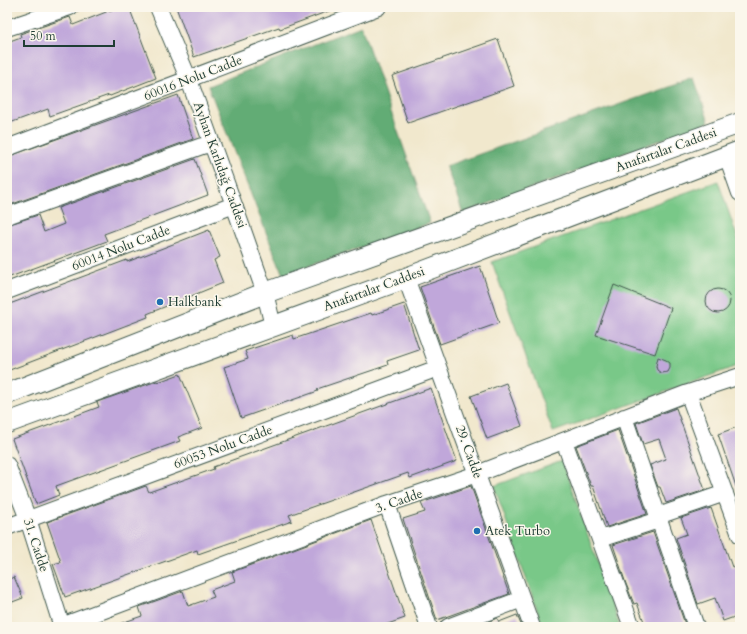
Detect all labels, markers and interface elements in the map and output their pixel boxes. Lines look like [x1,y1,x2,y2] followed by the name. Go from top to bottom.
[24,22,114,48] scale bar
[30,28,57,44] text: 50 m
[141,51,245,105] street label: 60016 Nolu Cadde
[189,99,251,231] street label: Ayhan Karlıdağ Caddesi
[613,123,720,177] street label: Anafartalar Caddesi
[69,221,173,275] street label: 60014 Nolu Cadde
[321,262,428,316] street label: Anafartalar Caddesi
[168,293,222,311] place label: Halkbank
[155,297,165,307] marker: Halkbank
[171,421,275,473] street label: 60053 Nolu Cadde
[451,423,487,481] street label: 29. Cadde
[373,485,425,517] street label: 3. Cadde
[19,516,53,574] street label: 31. Cadde
[485,522,550,540] place label: Atek Turbo
[472,526,482,536] marker: Atek Turbo

